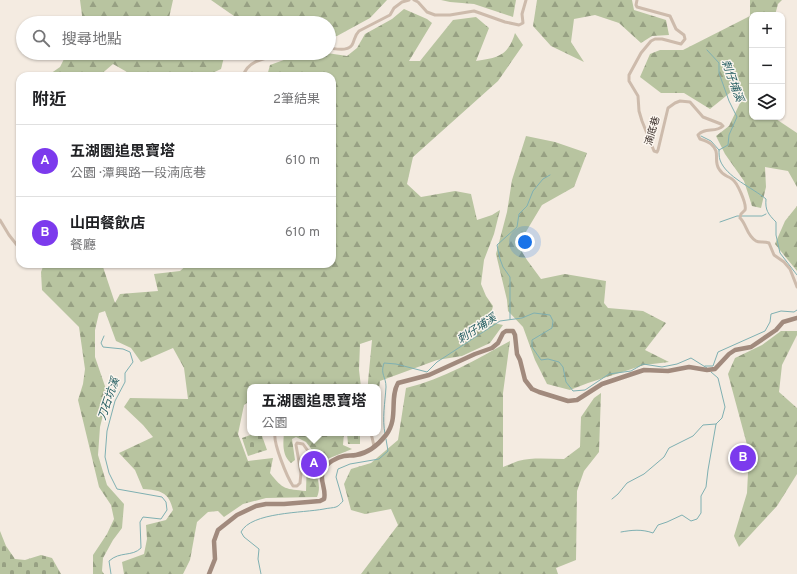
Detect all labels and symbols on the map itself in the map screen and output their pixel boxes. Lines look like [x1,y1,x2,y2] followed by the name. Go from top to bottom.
[718,58,747,106] water label: 刺仔埔溪
[643,115,663,147] street label: 湳底巷
[515,232,535,252] your location
[455,310,501,347] water label: 刺仔埔溪
[95,374,123,422] water label: 刀石坑溪
[730,443,756,473] pin: B
[301,449,327,479] pin: A

